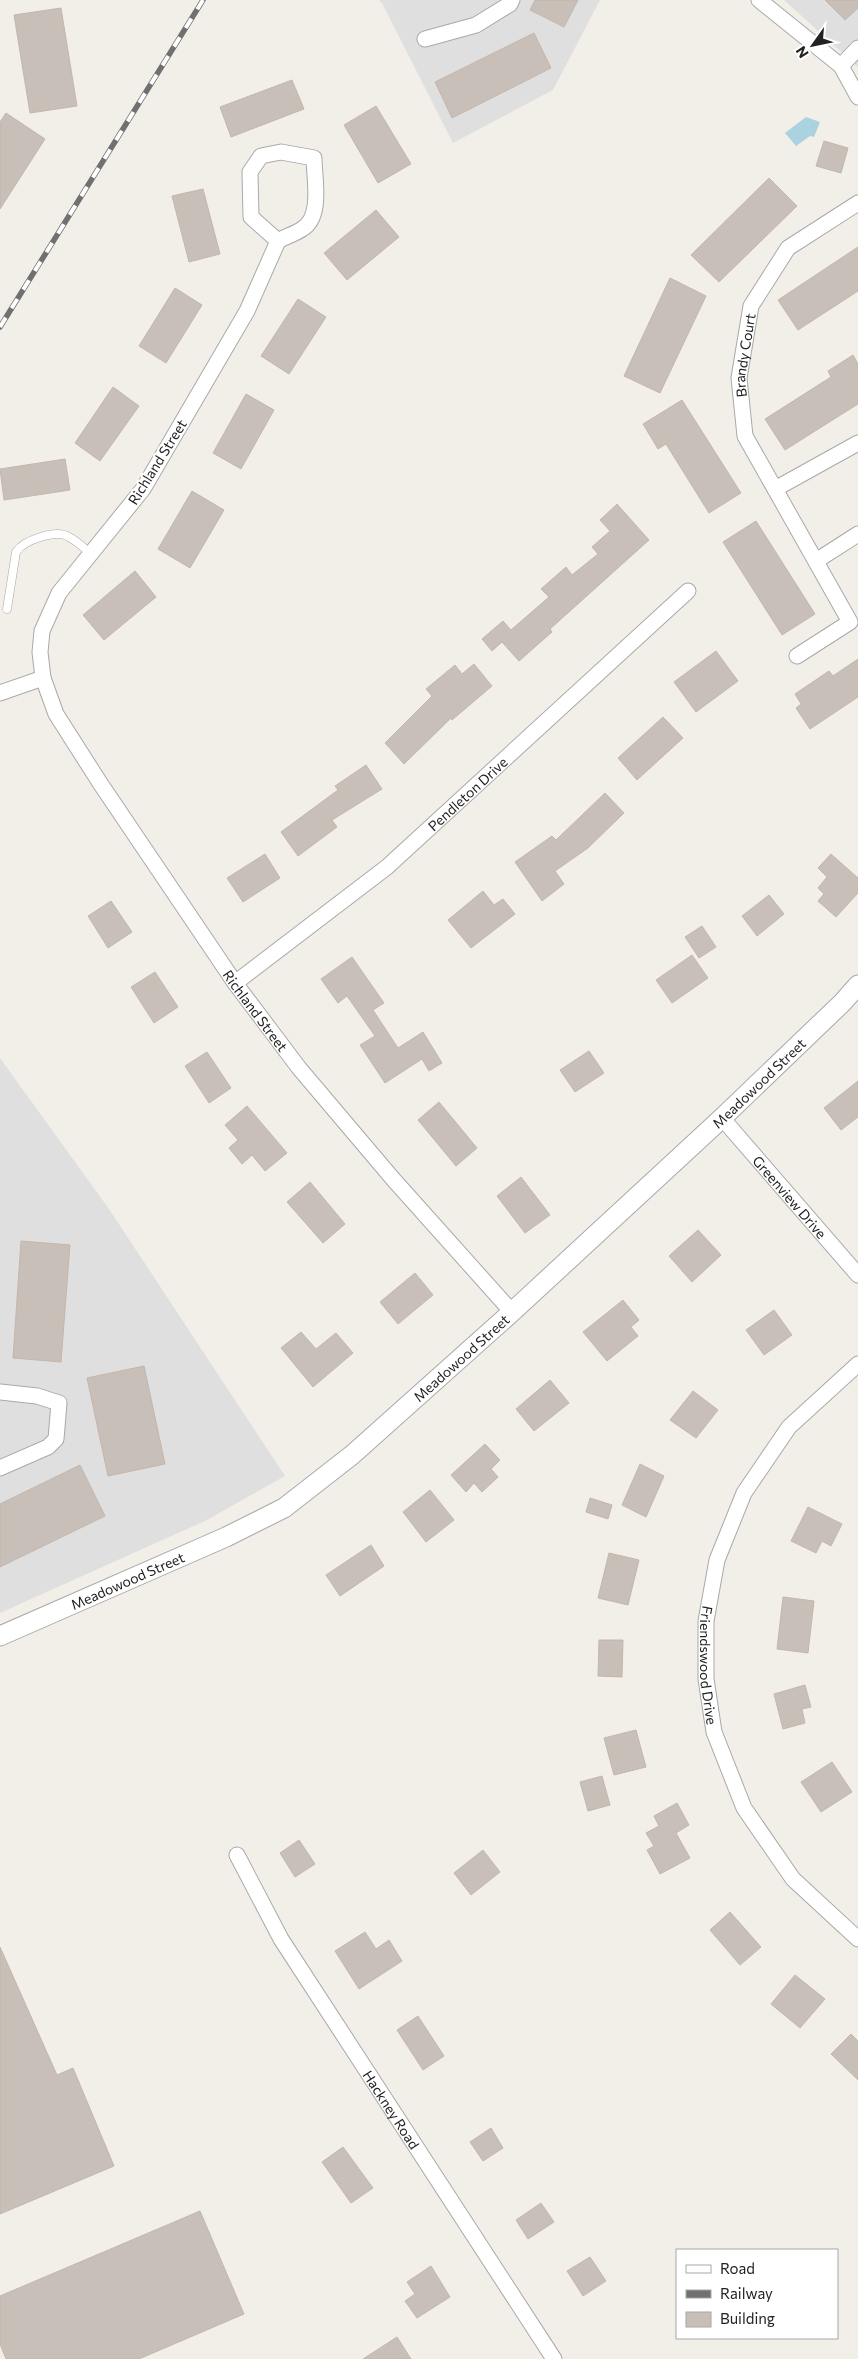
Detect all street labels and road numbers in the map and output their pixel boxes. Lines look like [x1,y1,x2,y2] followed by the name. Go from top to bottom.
[730,312,758,398] street label: Brandy Court
[124,416,190,508] street label: Richland Street
[424,753,510,834] street label: Pendleton Drive
[220,966,292,1055] street label: Richland Street
[709,1034,809,1131] street label: Meadowood Street
[750,1152,831,1241] street label: Greenview Drive
[410,1310,513,1405] street label: Meadowood Street
[68,1548,187,1613] street label: Meadowood Street
[698,1605,721,1726] street label: Friendswood Drive
[360,2067,423,2152] street label: Hackney Road

